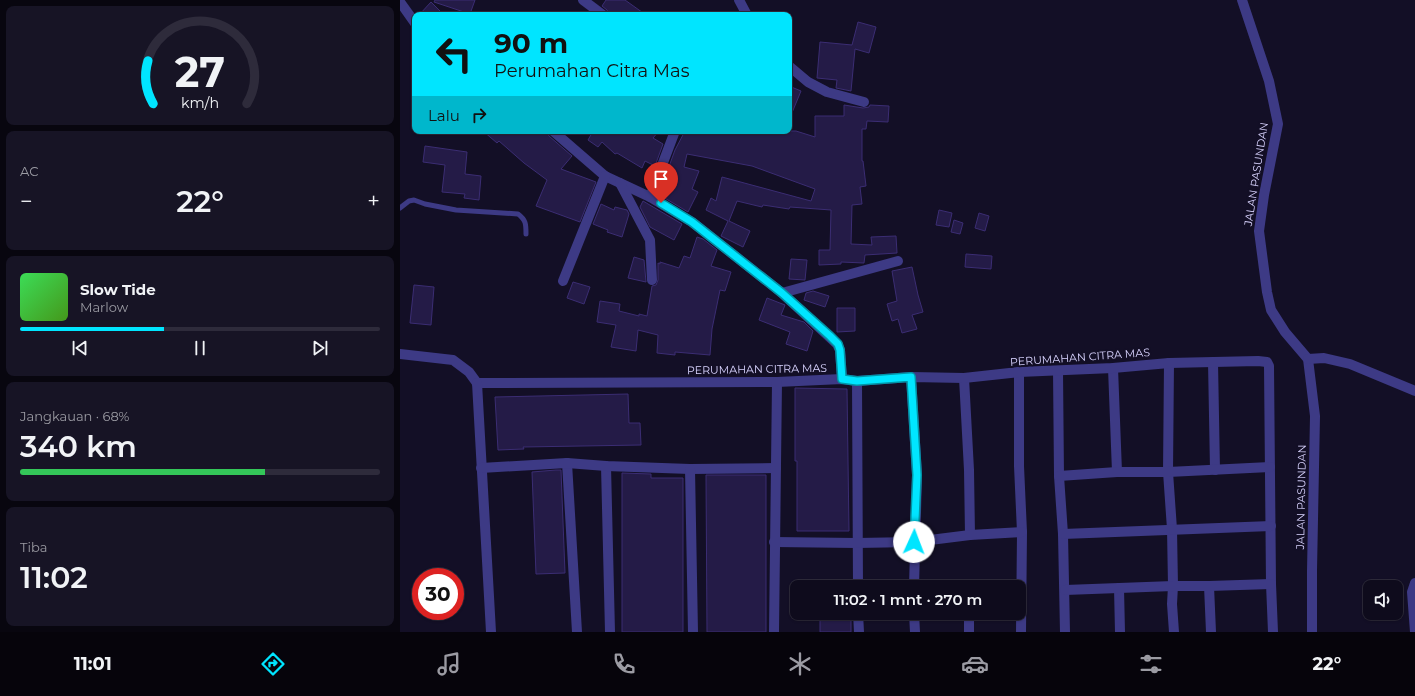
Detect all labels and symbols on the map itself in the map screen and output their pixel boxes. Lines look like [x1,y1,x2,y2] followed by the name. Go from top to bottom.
[1241,121,1271,228] street label: JALAN PASUNDAN
[644,162,678,203] pin
[1010,345,1151,369] street label: PERUMAHAN CITRA MAS
[687,361,827,377] street label: PERUMAHAN CITRA MAS
[1293,444,1309,551] street label: JALAN PASUNDAN
[893,521,935,563] position arrow
[412,568,464,620] speed limit sign: 30

